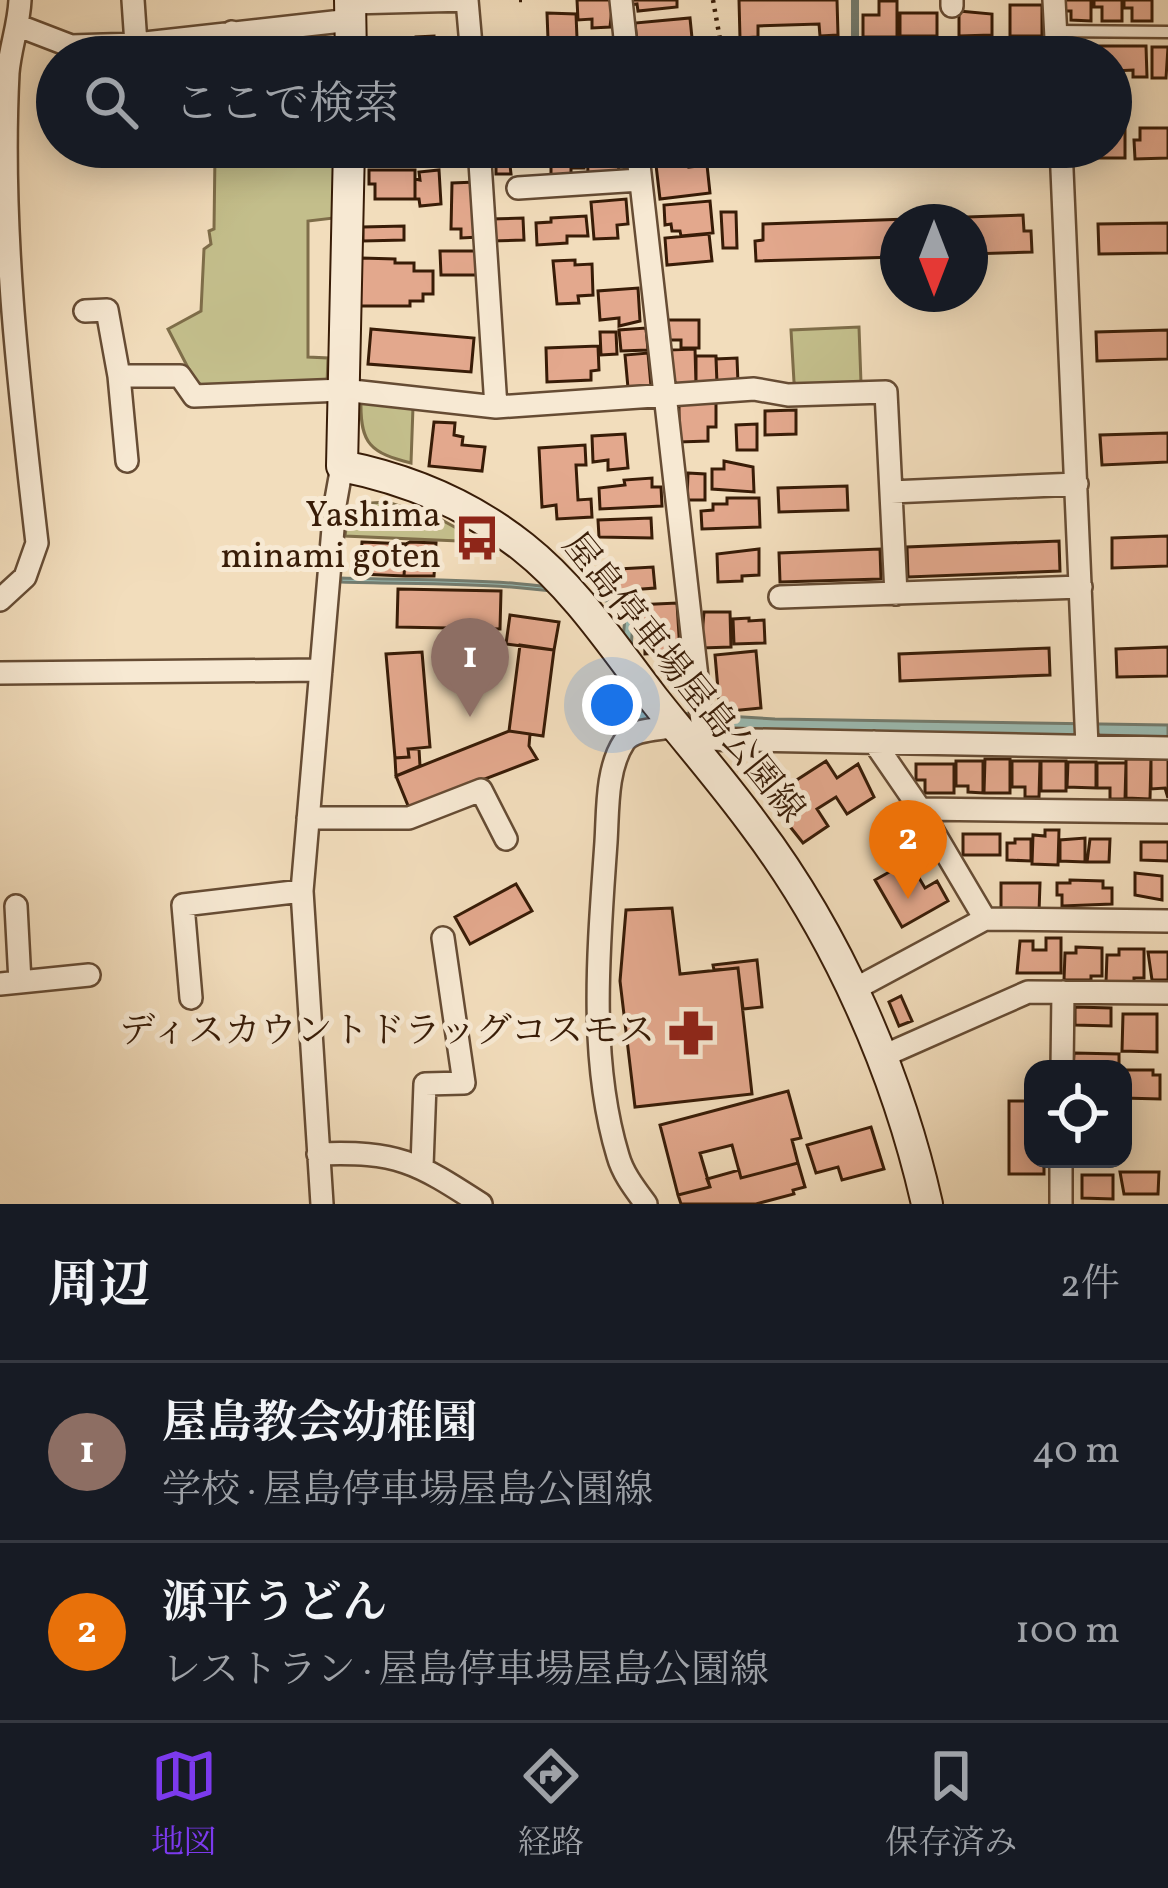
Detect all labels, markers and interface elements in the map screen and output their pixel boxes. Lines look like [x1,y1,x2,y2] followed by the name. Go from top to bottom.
[36,36,1132,168] search box
[78,69,144,135] icon: search
[174,75,399,138] text: ここで検索
[880,204,988,312] north arrow
[221,492,441,583] place label: Yashima minami goten
[452,513,502,563] bus stop icon: Yashima minami goten
[549,523,815,835] street label: 屋島停車場屋島公園線
[431,618,509,717] pin: 1
[582,675,642,735] your location
[869,800,947,899] pin: 2
[119,1008,655,1058] place label: ディスカウントドラッグコスモス
[666,1008,716,1058] pharmacy icon: ディスカウントドラッグコスモス
[1024,1060,1132,1168] map controls
[1024,1060,1132,1168] button: locate
[48,1252,150,1323] text: 周辺
[1060,1259,1120,1313] text: 2件
[162,1394,477,1457] text: 屋島教会幼稚園
[79,1425,95,1479] text: 1
[1032,1425,1120,1479] text: 40 m
[162,1465,653,1519] text: 学校 · 屋島停車場屋島公園線
[162,1574,387,1637] text: 源平うどん
[77,1605,97,1659] text: 2
[1015,1605,1120,1659] text: 100 m
[162,1645,769,1699] text: レストラン · 屋島停車場屋島公園線
[151,1743,217,1868] tab: 地図
[518,1743,584,1868] tab: 経路
[885,1743,1017,1868] tab: 保存済み

